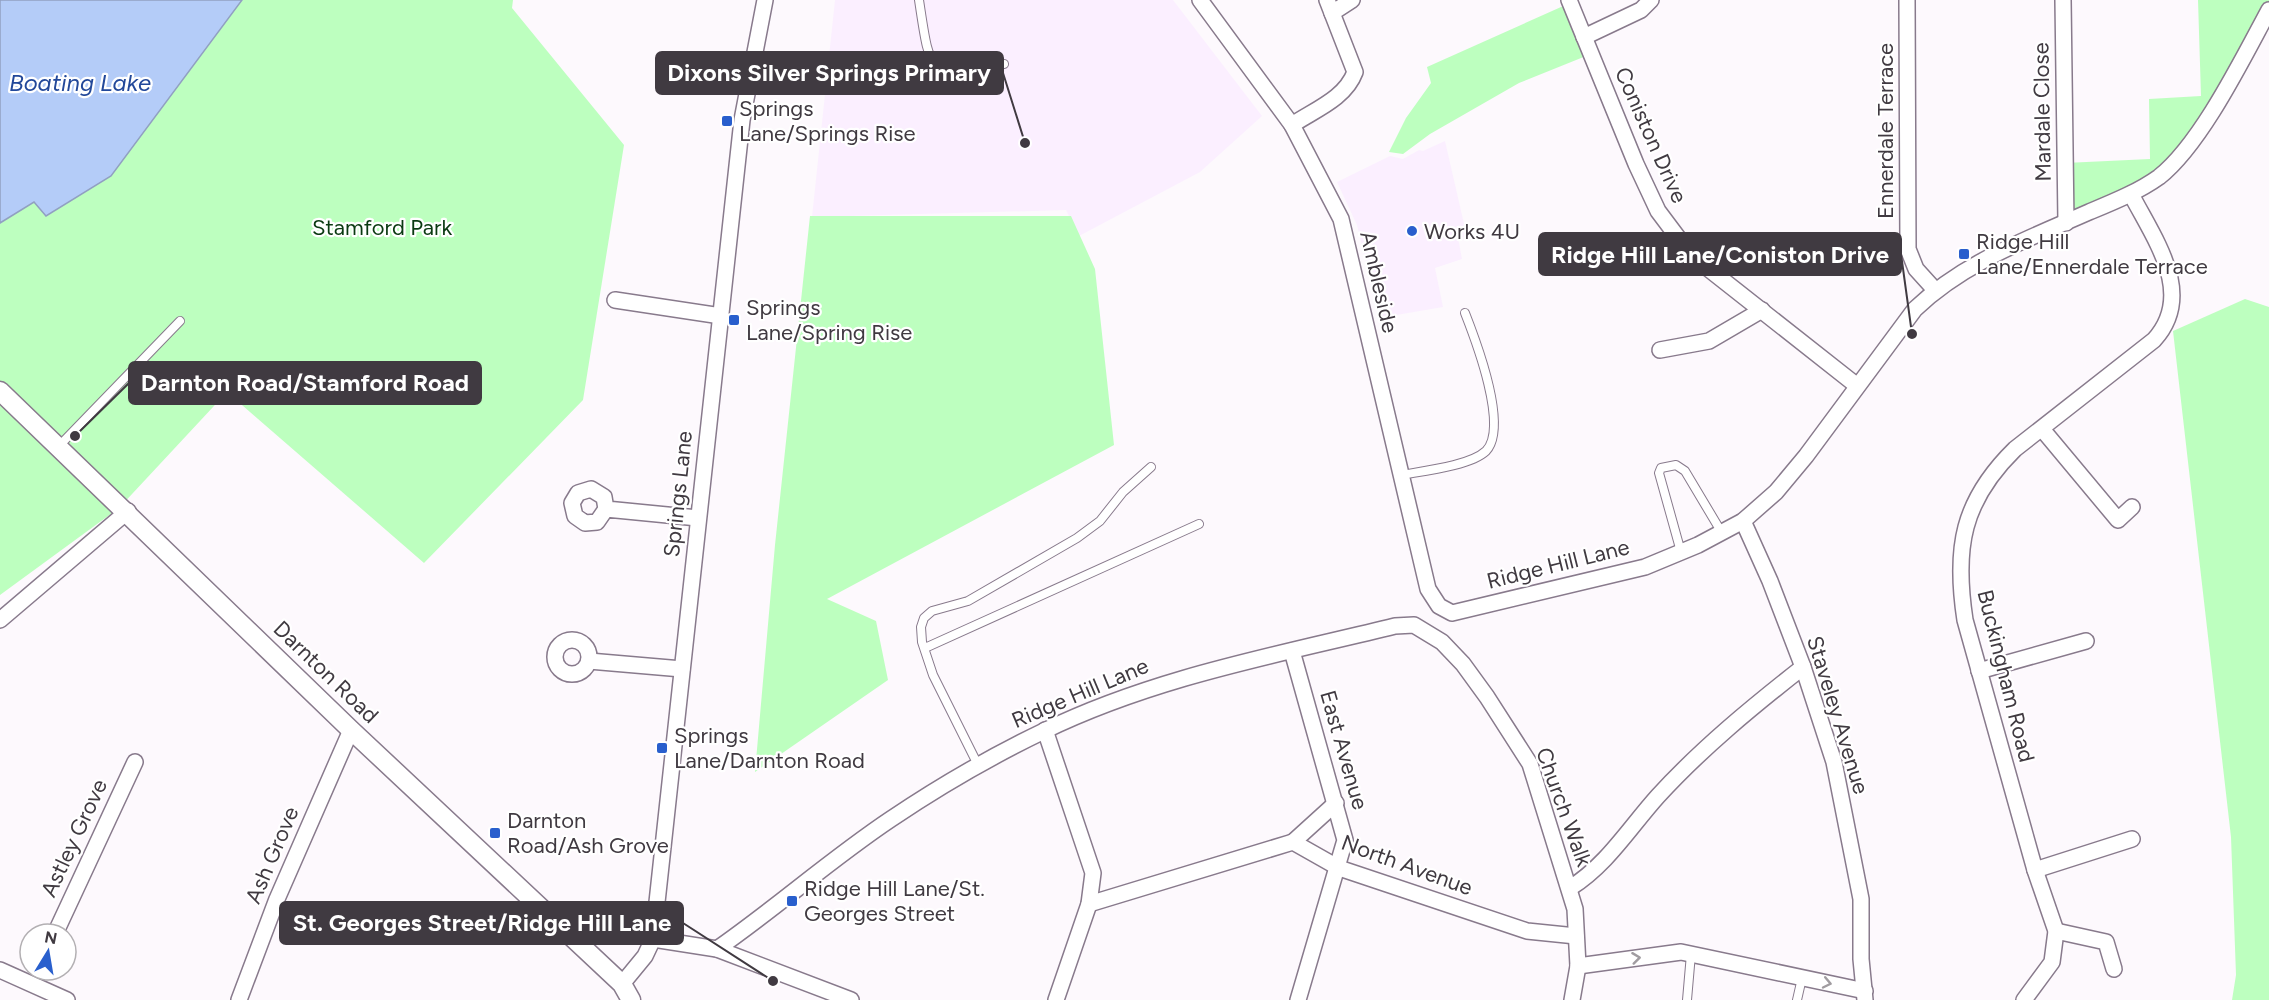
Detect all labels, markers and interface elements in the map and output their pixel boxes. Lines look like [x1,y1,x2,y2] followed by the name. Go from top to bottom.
[2027,42,2057,182] street label: Mardale Close
[1872,43,1899,219] street label: Ennerdale Terrace
[656,52,1003,94] callout: Dixons Silver Springs Primary
[667,58,991,87] text: Dixons Silver Springs Primary
[1609,63,1693,207] street label: Coniston Drive
[9,68,151,97] water label: Boating Lake
[739,95,916,147] place label: Springs Lane/Springs Rise
[720,114,734,128] marker: Springs Lane/Springs Rise
[312,214,452,241] park label: Stamford Park
[1424,218,1520,245] place label: Works 4U
[1405,224,1419,238] marker: Works 4U
[1354,228,1404,336] street label: Ambleside
[1976,228,2208,280] place label: Ridge Hill Lane/Ennerdale Terrace
[1539,233,1901,275] callout: Ridge Hill Lane/Coniston Drive
[1551,240,1889,269] text: Ridge Hill Lane/Coniston Drive
[1957,247,1971,261] marker: Ridge Hill Lane/Ennerdale Terrace
[746,294,912,346] place label: Springs Lane/Spring Rise
[727,313,741,327] marker: Springs Lane/Spring Rise
[129,362,481,404] callout: Darnton Road/Stamford Road
[141,368,469,397] text: Darnton Road/Stamford Road
[658,429,698,559] street label: Springs Lane
[1484,533,1632,595] street label: Ridge Hill Lane
[1972,587,2040,765] street label: Buckingham Road
[268,615,384,729] street label: Darnton Road
[1801,633,1875,797] street label: Staveley Avenue
[1008,652,1152,734] street label: Ridge Hill Lane
[1314,687,1374,813] street label: East Avenue
[674,722,865,774] place label: Springs Lane/Darnton Road
[655,741,669,755] marker: Springs Lane/Darnton Road
[1530,744,1598,870] street label: Church Walk
[35,775,113,901] street label: Astley Grove
[240,802,304,908] street label: Ash Grove
[507,807,669,859] place label: Darnton Road/Ash Grove
[488,826,502,840] marker: Darnton Road/Ash Grove
[1338,829,1476,901] street label: North Avenue
[804,875,985,927] place label: Ridge Hill Lane/St. Georges Street
[785,894,799,908] marker: Ridge Hill Lane/St. Georges Street
[280,902,683,944] callout: St. Georges Street/Ridge Hill Lane
[293,908,671,937] text: St. Georges Street/Ridge Hill Lane
[18,922,78,982] north arrow
[43,927,59,948] text: N
[1631,952,1640,965] one-way arrow
[1822,976,1832,989] one-way arrow

